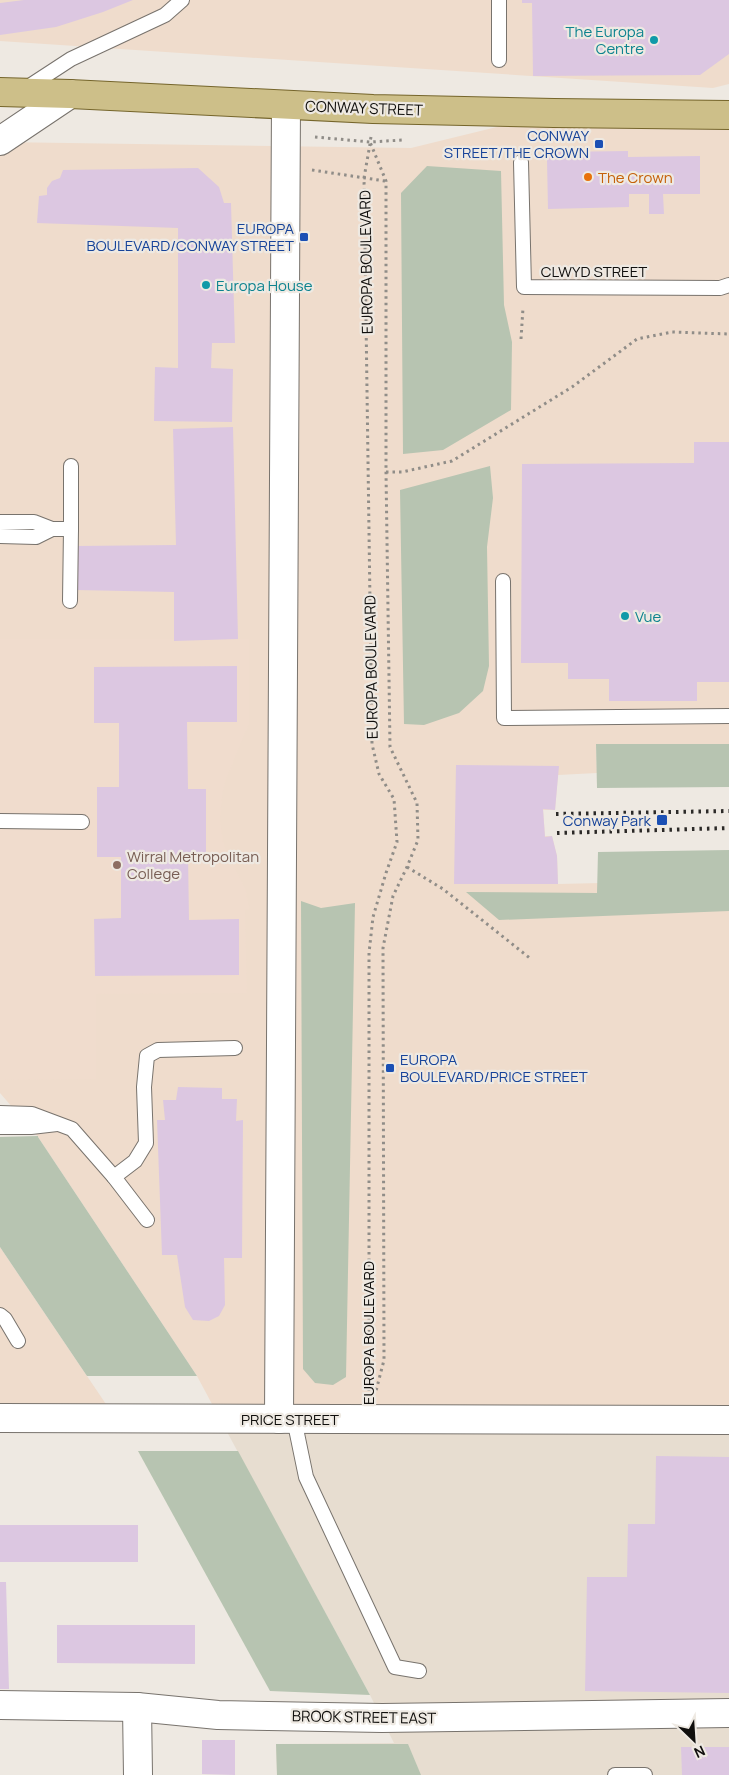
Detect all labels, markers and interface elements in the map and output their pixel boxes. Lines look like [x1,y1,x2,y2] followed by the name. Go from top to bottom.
[566,21,644,59] place label: The Europa Centre
[648,34,660,46] marker: The Europa Centre
[305,95,423,121] street label: CONWAY STREET
[444,125,590,163] place label: CONWAY STREET/THE CROWN
[593,138,605,150] marker: CONWAY STREET/THE CROWN
[598,167,673,188] place label: The Crown
[582,171,594,183] marker: The Crown
[354,190,378,334] street label: EUROPA BOULEVARD
[86,218,294,256] place label: EUROPA BOULEVARD/CONWAY STREET
[298,231,310,243] marker: EUROPA BOULEVARD/CONWAY STREET
[541,261,647,282] street label: CLWYD STREET
[216,275,313,296] place label: Europa House
[200,279,212,291] marker: Europa House
[359,595,383,739] street label: EUROPA BOULEVARD
[635,606,662,627] place label: Vue
[619,610,631,622] marker: Vue
[563,810,652,831] place label: Conway Park
[655,813,669,827] marker: Conway Park
[127,846,259,884] place label: Wirral Metropolitan College
[111,859,123,871] marker: Wirral Metropolitan College
[400,1049,588,1087] place label: EUROPA BOULEVARD/PRICE STREET
[384,1062,396,1074] marker: EUROPA BOULEVARD/PRICE STREET
[358,1261,379,1405] street label: EUROPA BOULEVARD
[241,1409,339,1430] street label: PRICE STREET
[292,1705,436,1729] street label: BROOK STREET EAST
[669,1715,719,1765] north arrow
[691,1741,708,1763] text: N

